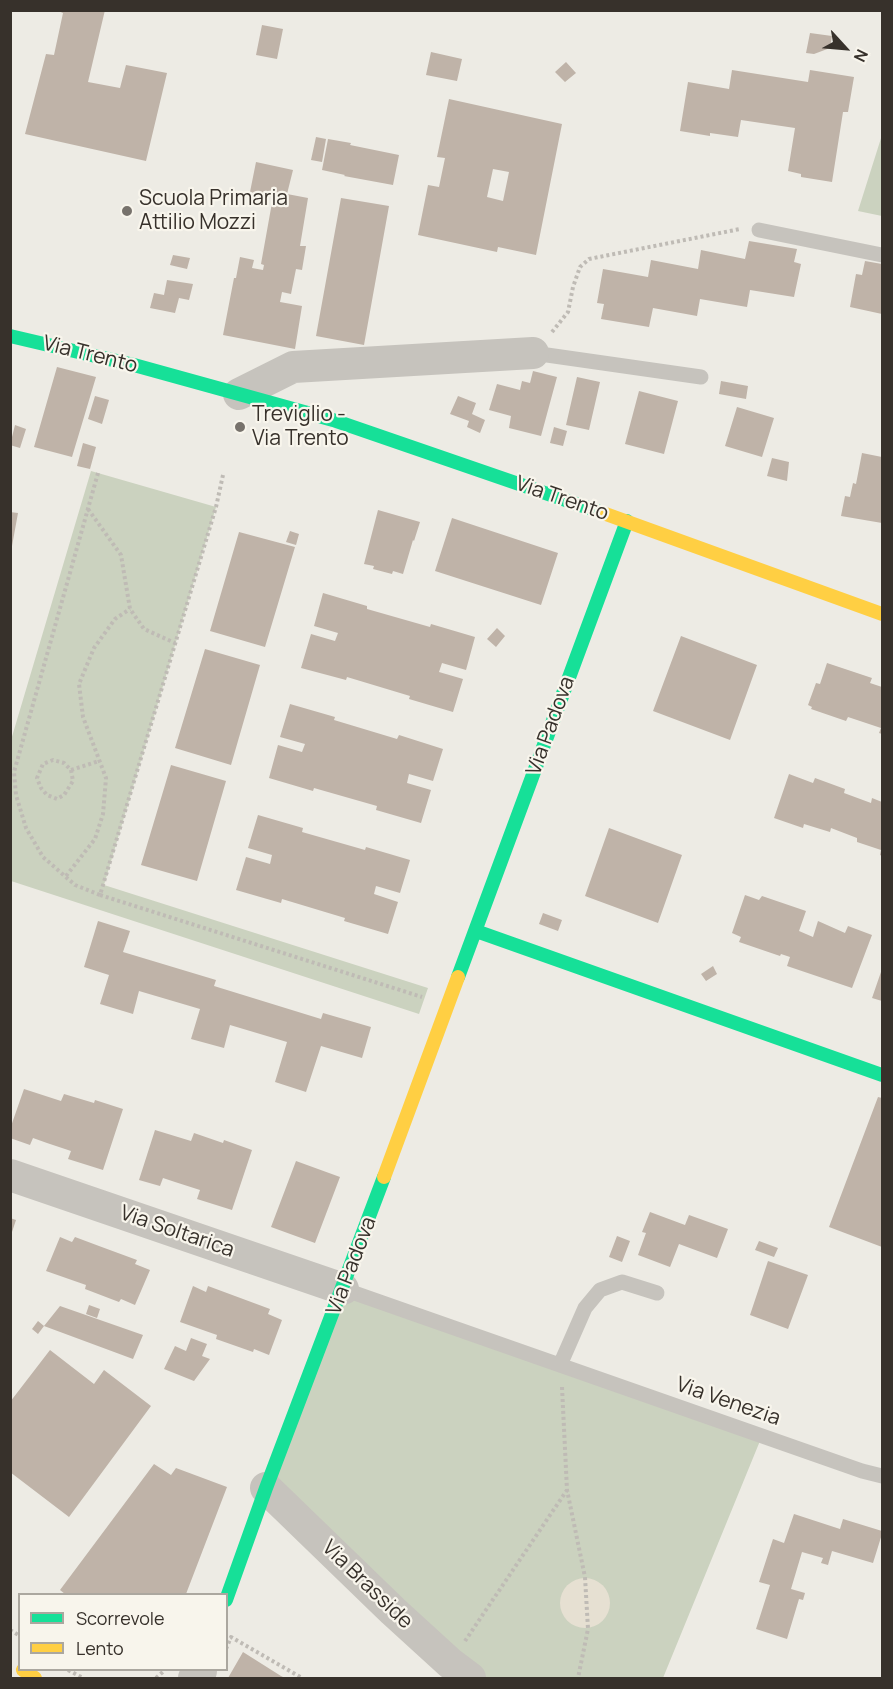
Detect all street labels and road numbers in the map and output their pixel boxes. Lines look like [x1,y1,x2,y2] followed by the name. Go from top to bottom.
[40,331,140,379] street label: Via Trento
[512,471,612,527] street label: Via Trento
[522,673,580,779] street label: Via Padova
[117,1201,237,1263] street label: Via Soltarica
[322,1213,382,1319] street label: Via Padova
[672,1372,784,1432] street label: Via Venezia
[316,1536,418,1634] street label: Via Brasside

